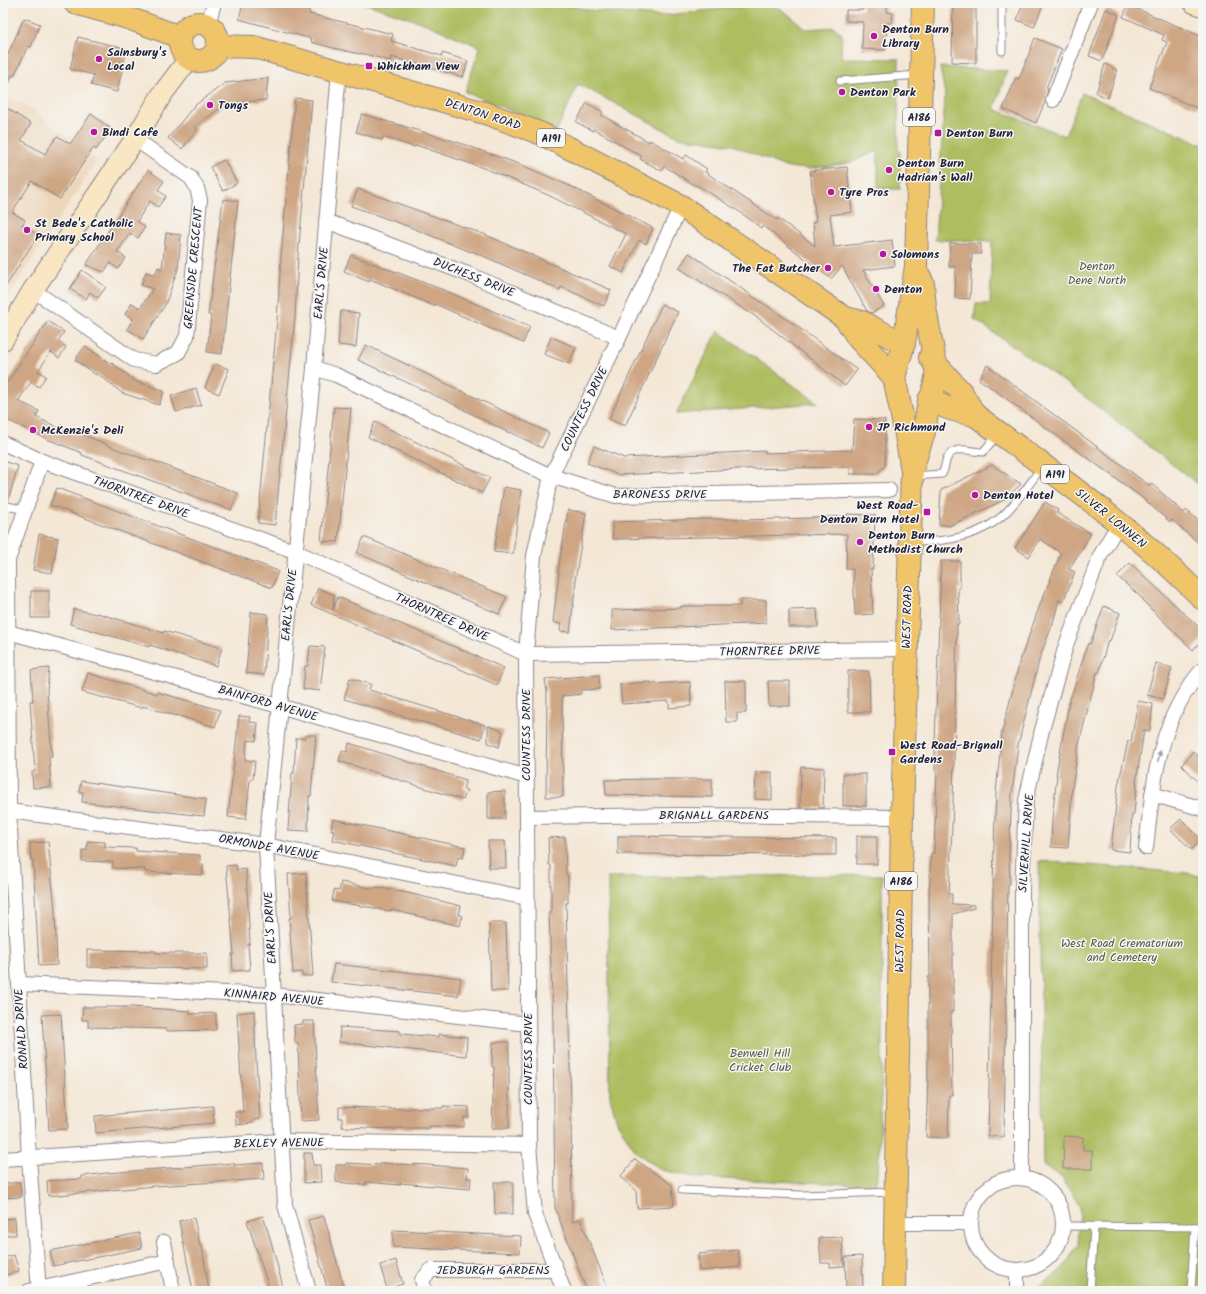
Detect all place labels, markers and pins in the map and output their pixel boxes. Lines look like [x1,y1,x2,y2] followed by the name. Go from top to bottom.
[882,20,949,53] place label: Denton Burn Library
[869,31,879,41] marker: Denton Burn Library
[107,43,167,76] place label: Sainsbury's Local
[94,54,104,64] marker: Sainsbury's Local
[377,57,460,76] place label: Whickham View
[364,61,374,71] marker: Whickham View
[850,83,917,102] place label: Denton Park
[837,87,847,97] marker: Denton Park
[218,96,248,115] place label: Tongs
[205,100,215,110] marker: Tongs
[102,123,158,142] place label: Bindi Cafe
[946,124,1013,143] place label: Denton Burn
[89,127,99,137] marker: Bindi Cafe
[933,128,943,138] marker: Denton Burn
[897,154,973,187] place label: Denton Burn Hadrian's Wall
[884,165,894,175] marker: Denton Burn Hadrian's Wall
[839,183,889,202] place label: Tyre Pros
[826,187,836,197] marker: Tyre Pros
[35,214,134,247] place label: St Bede's Catholic Primary School
[22,225,32,235] marker: St Bede's Catholic Primary School
[891,245,940,264] place label: Solomons
[878,249,888,259] marker: Solomons
[732,259,821,278] place label: The Fat Butcher
[823,263,833,273] marker: The Fat Butcher
[884,280,922,299] place label: Denton
[871,284,881,294] marker: Denton
[877,418,946,437] place label: JP Richmond
[41,421,124,440] place label: McKenzie's Deli
[864,422,874,432] marker: JP Richmond
[28,425,38,435] marker: McKenzie's Deli
[983,486,1054,505] place label: Denton Hotel
[970,490,980,500] marker: Denton Hotel
[820,496,920,529] place label: West Road- Denton Burn Hotel
[922,507,932,517] marker: West Road- Denton Burn Hotel
[868,526,963,559] place label: Denton Burn Methodist Church
[855,537,865,547] marker: Denton Burn Methodist Church
[900,736,1003,769] place label: West Road-Brignall Gardens
[887,747,897,757] marker: West Road-Brignall Gardens

